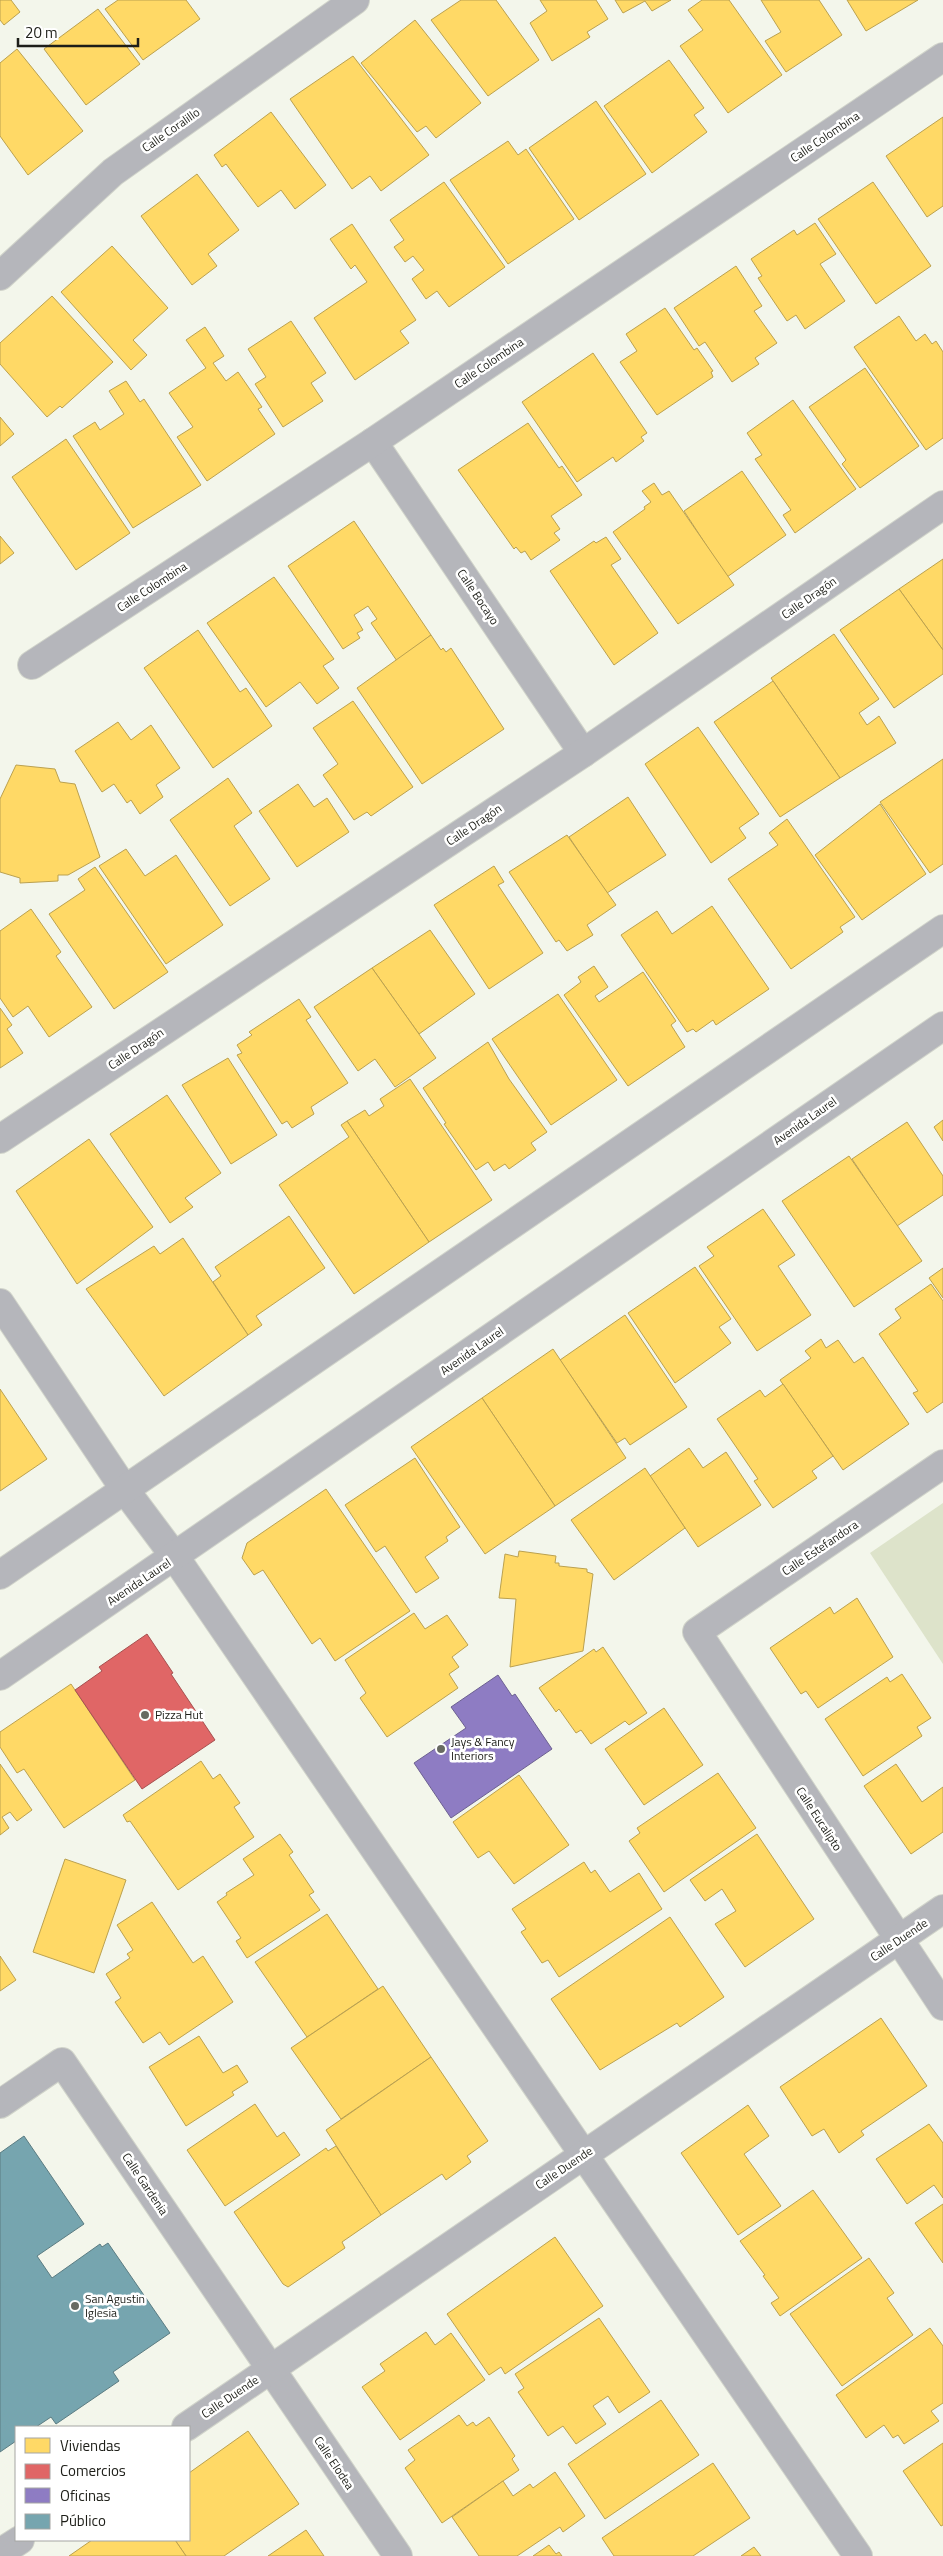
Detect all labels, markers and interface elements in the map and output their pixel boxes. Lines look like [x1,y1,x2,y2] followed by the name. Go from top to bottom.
[18,15,138,47] scale bar
[25,21,58,44] text: 20 m
[138,103,204,157] street label: Calle Coralillo
[786,106,863,167] street label: Calle Colombina
[450,332,527,393] street label: Calle Colombina
[113,557,190,616] street label: Calle Colombina
[453,565,504,628] street label: Calle Bocayo
[777,572,840,624] street label: Calle Dragón
[442,799,505,850] street label: Calle Dragón
[104,1023,167,1074] street label: Calle Dragón
[769,1092,840,1150] street label: Avenida Laurel
[436,1322,507,1380] street label: Avenida Laurel
[778,1515,862,1580] street label: Calle Estefandora
[103,1553,175,1610] street label: Avenida Laurel
[155,1705,204,1724] place label: Pizza Hut
[139,1709,151,1721] marker: Pizza Hut
[451,1732,515,1765] place label: Jays & Fancy Interiors
[435,1743,447,1755] marker: Jays & Fancy Interiors
[792,1783,847,1855] street label: Calle Eucalipto
[866,1913,931,1966] street label: Calle Duende
[531,2141,596,2194] street label: Calle Duende
[117,2149,173,2219] street label: Calle Gardenia
[85,2289,145,2322] place label: San Agustin Iglesia
[69,2300,81,2312] marker: San Agustin Iglesia
[197,2370,262,2423] street label: Calle Duende
[15,2426,190,2541] legend
[309,2432,359,2493] street label: Calle Elodea
[60,2434,121,2457] text: Viviendas
[60,2459,126,2482] text: Comercios
[60,2484,111,2507] text: Oficinas
[60,2509,106,2532] text: Público

